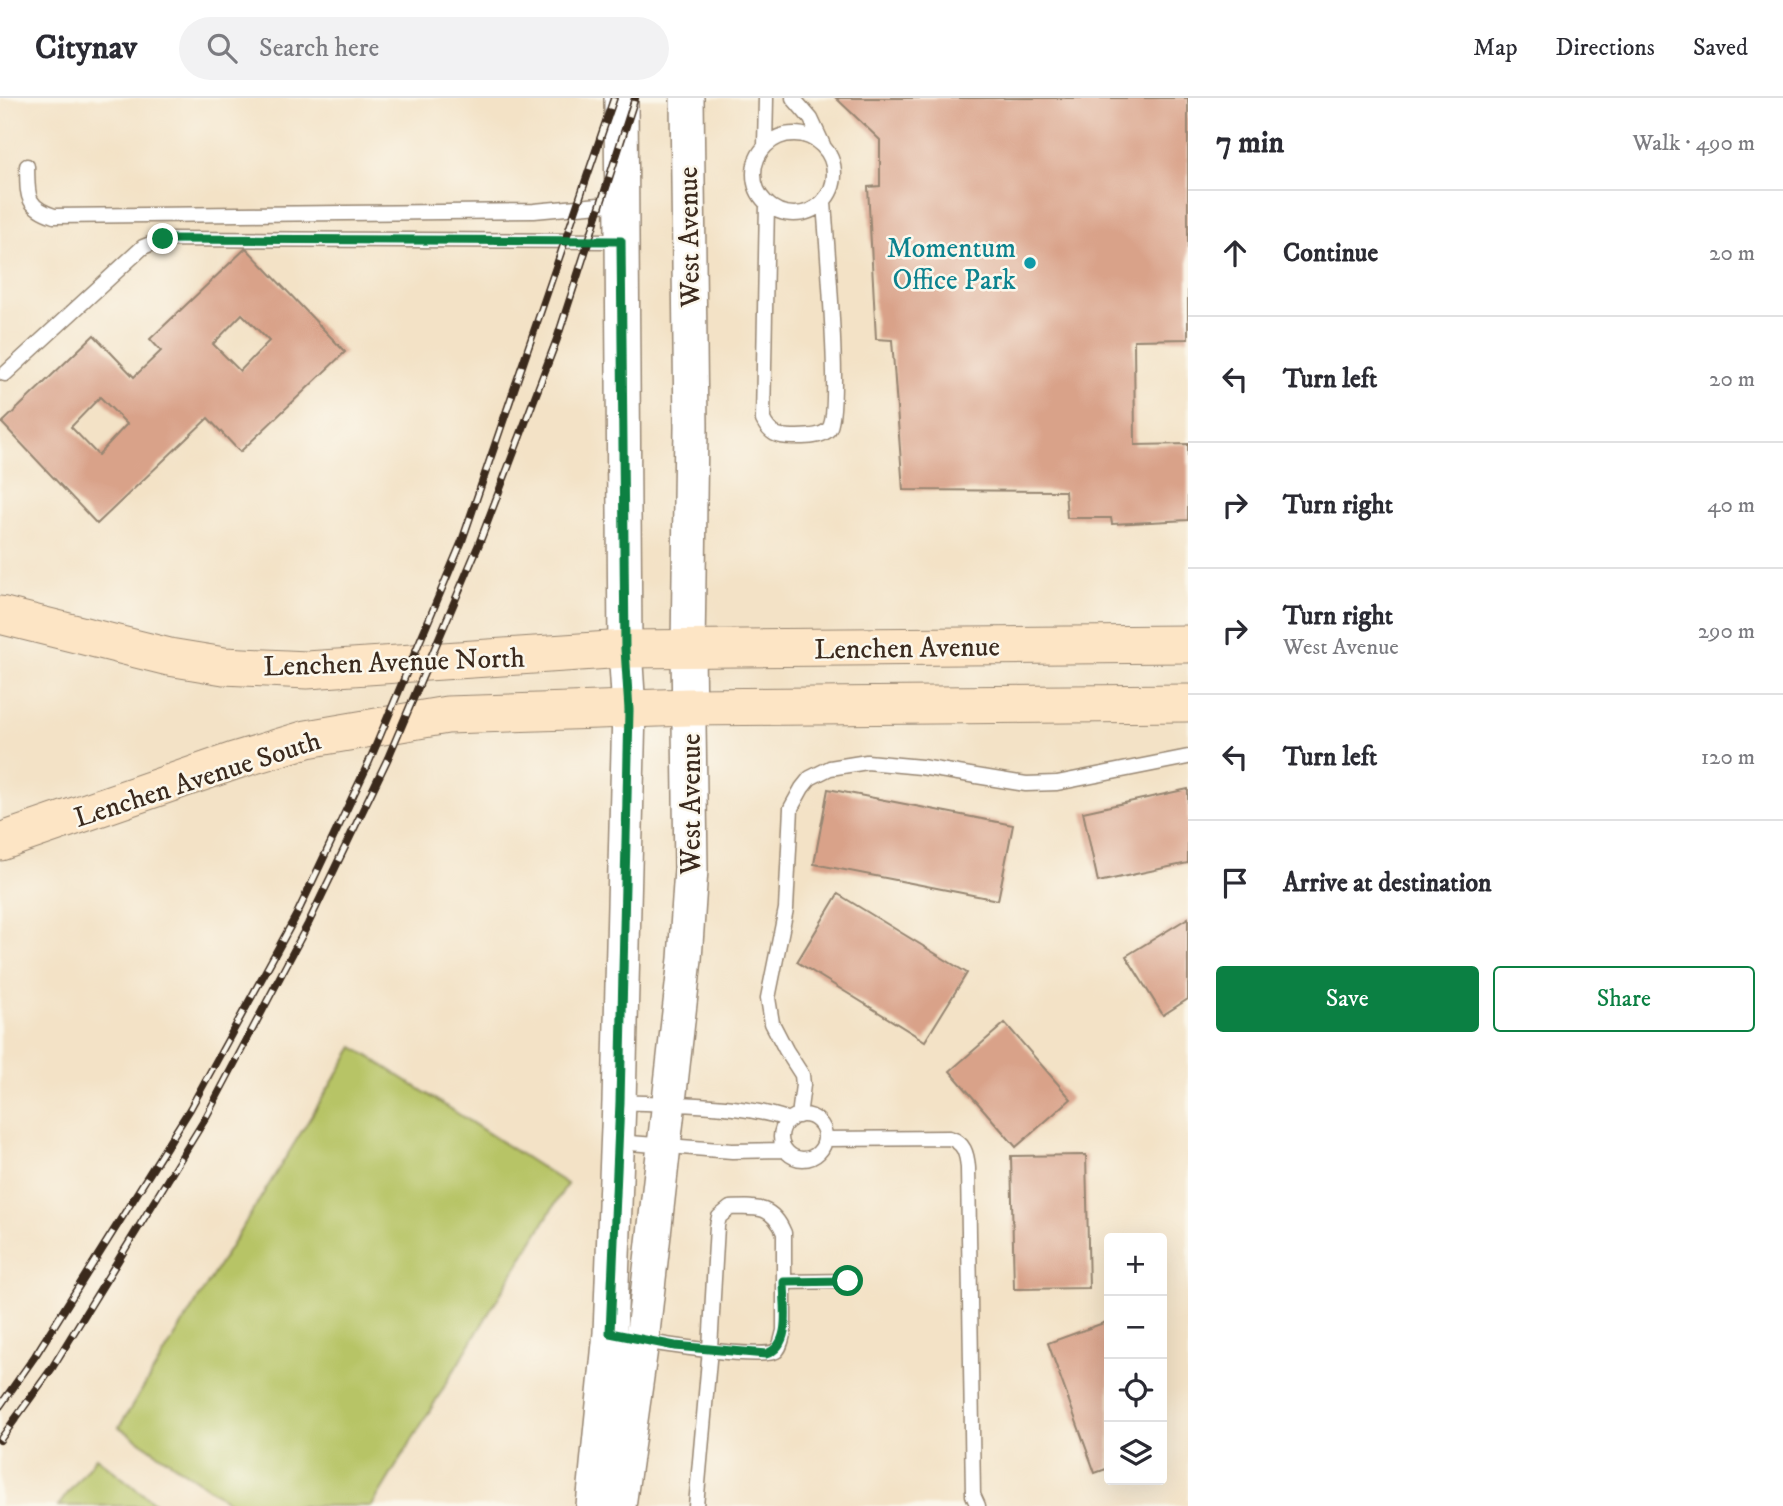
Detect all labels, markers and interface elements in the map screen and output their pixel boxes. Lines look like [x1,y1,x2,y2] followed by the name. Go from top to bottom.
[179,17,669,80] search box
[35,28,137,69] text: Citynav
[203,29,241,67] icon: search
[259,32,379,65] text: Search here
[1473,33,1518,63] text: Map
[1556,33,1655,63] text: Directions
[1693,33,1748,63] text: Saved
[1216,125,1284,162] text: 7 min
[1633,129,1755,158] text: Walk · 490 m
[671,166,708,309] street label: West Avenue
[147,223,178,254] route end
[887,231,1016,298] place label: Momentum Office Park
[1216,234,1254,272] icon: ahead
[1283,237,1378,270] text: Continue
[1709,239,1755,268] text: 20 m
[1022,255,1038,271] marker: Momentum Office Park
[1216,360,1254,398] icon: left
[1283,363,1377,396] text: Turn left
[1709,365,1755,394] text: 20 m
[1216,486,1254,524] icon: right
[1283,489,1393,522] text: Turn right
[1707,491,1755,520] text: 40 m
[1283,600,1393,633] text: Turn right
[1216,612,1254,650] icon: right
[1698,617,1755,646] text: 290 m
[814,629,1000,668] street label: Lenchen Avenue
[1283,633,1399,662] text: West Avenue
[263,640,526,685] street label: Lenchen Avenue North
[70,723,326,836] street label: Lenchen Avenue South
[674,734,709,875] street label: West Avenue
[1216,738,1254,776] icon: left
[1283,741,1377,774] text: Turn left
[1701,743,1755,772] text: 120 m
[1216,864,1254,902] icon: arrive
[1283,867,1492,900] text: Arrive at destination
[1216,966,1479,1032] button: Save
[1493,966,1755,1032] button: Share
[1104,1233,1167,1485] map controls
[1104,1233,1167,1296] button: +
[832,1265,863,1296] route start
[1104,1296,1167,1359] button: −
[1104,1359,1167,1422] button: locate
[1104,1422,1167,1485] button: layers

